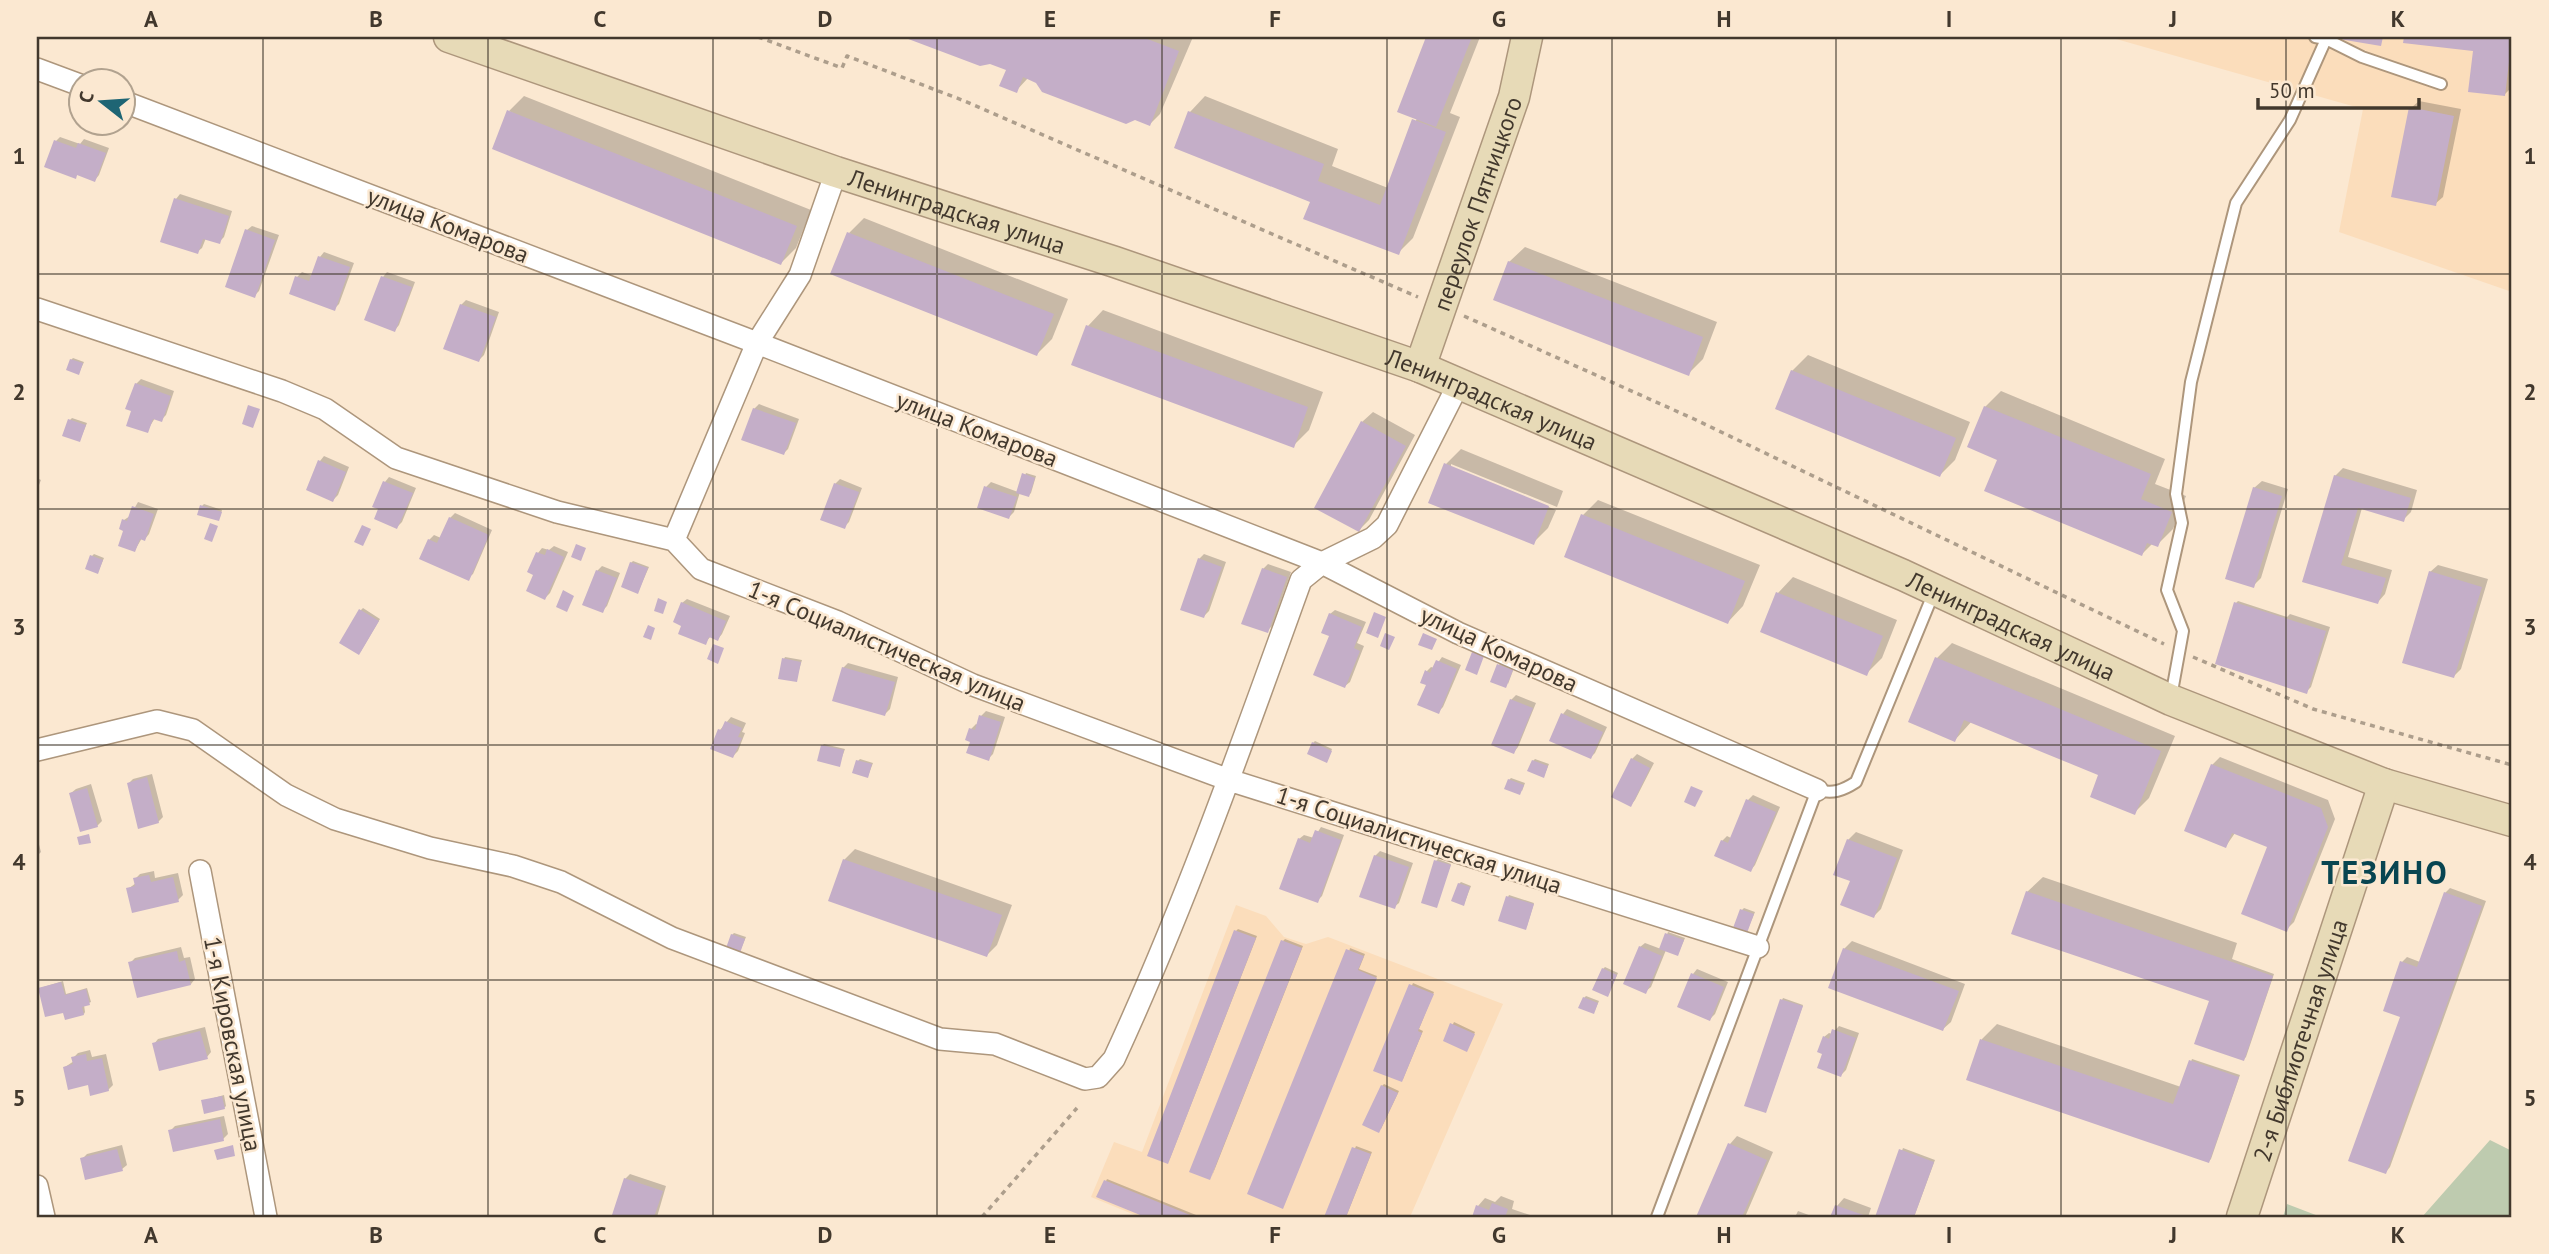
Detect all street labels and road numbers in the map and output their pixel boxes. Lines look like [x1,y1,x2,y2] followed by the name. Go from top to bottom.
[1425,92,1529,315] street label: переулок Пятницкого
[844,161,1069,260] street label: Ленинградская улица
[363,180,533,270] street label: улица Комарова
[1381,341,1602,457] street label: Ленинградская улица
[892,384,1062,474] street label: улица Комарова
[1901,563,2120,687] street label: Ленинградская улица
[744,573,1030,719] street label: 1-я Социалистическая улица
[1415,599,1583,699] street label: улица Комарова
[1272,779,1566,901] street label: 1-я Социалистическая улица
[2246,915,2354,1165] street label: 2-я Библиотечная улица
[197,934,269,1154] street label: 1-я Кировская улица

